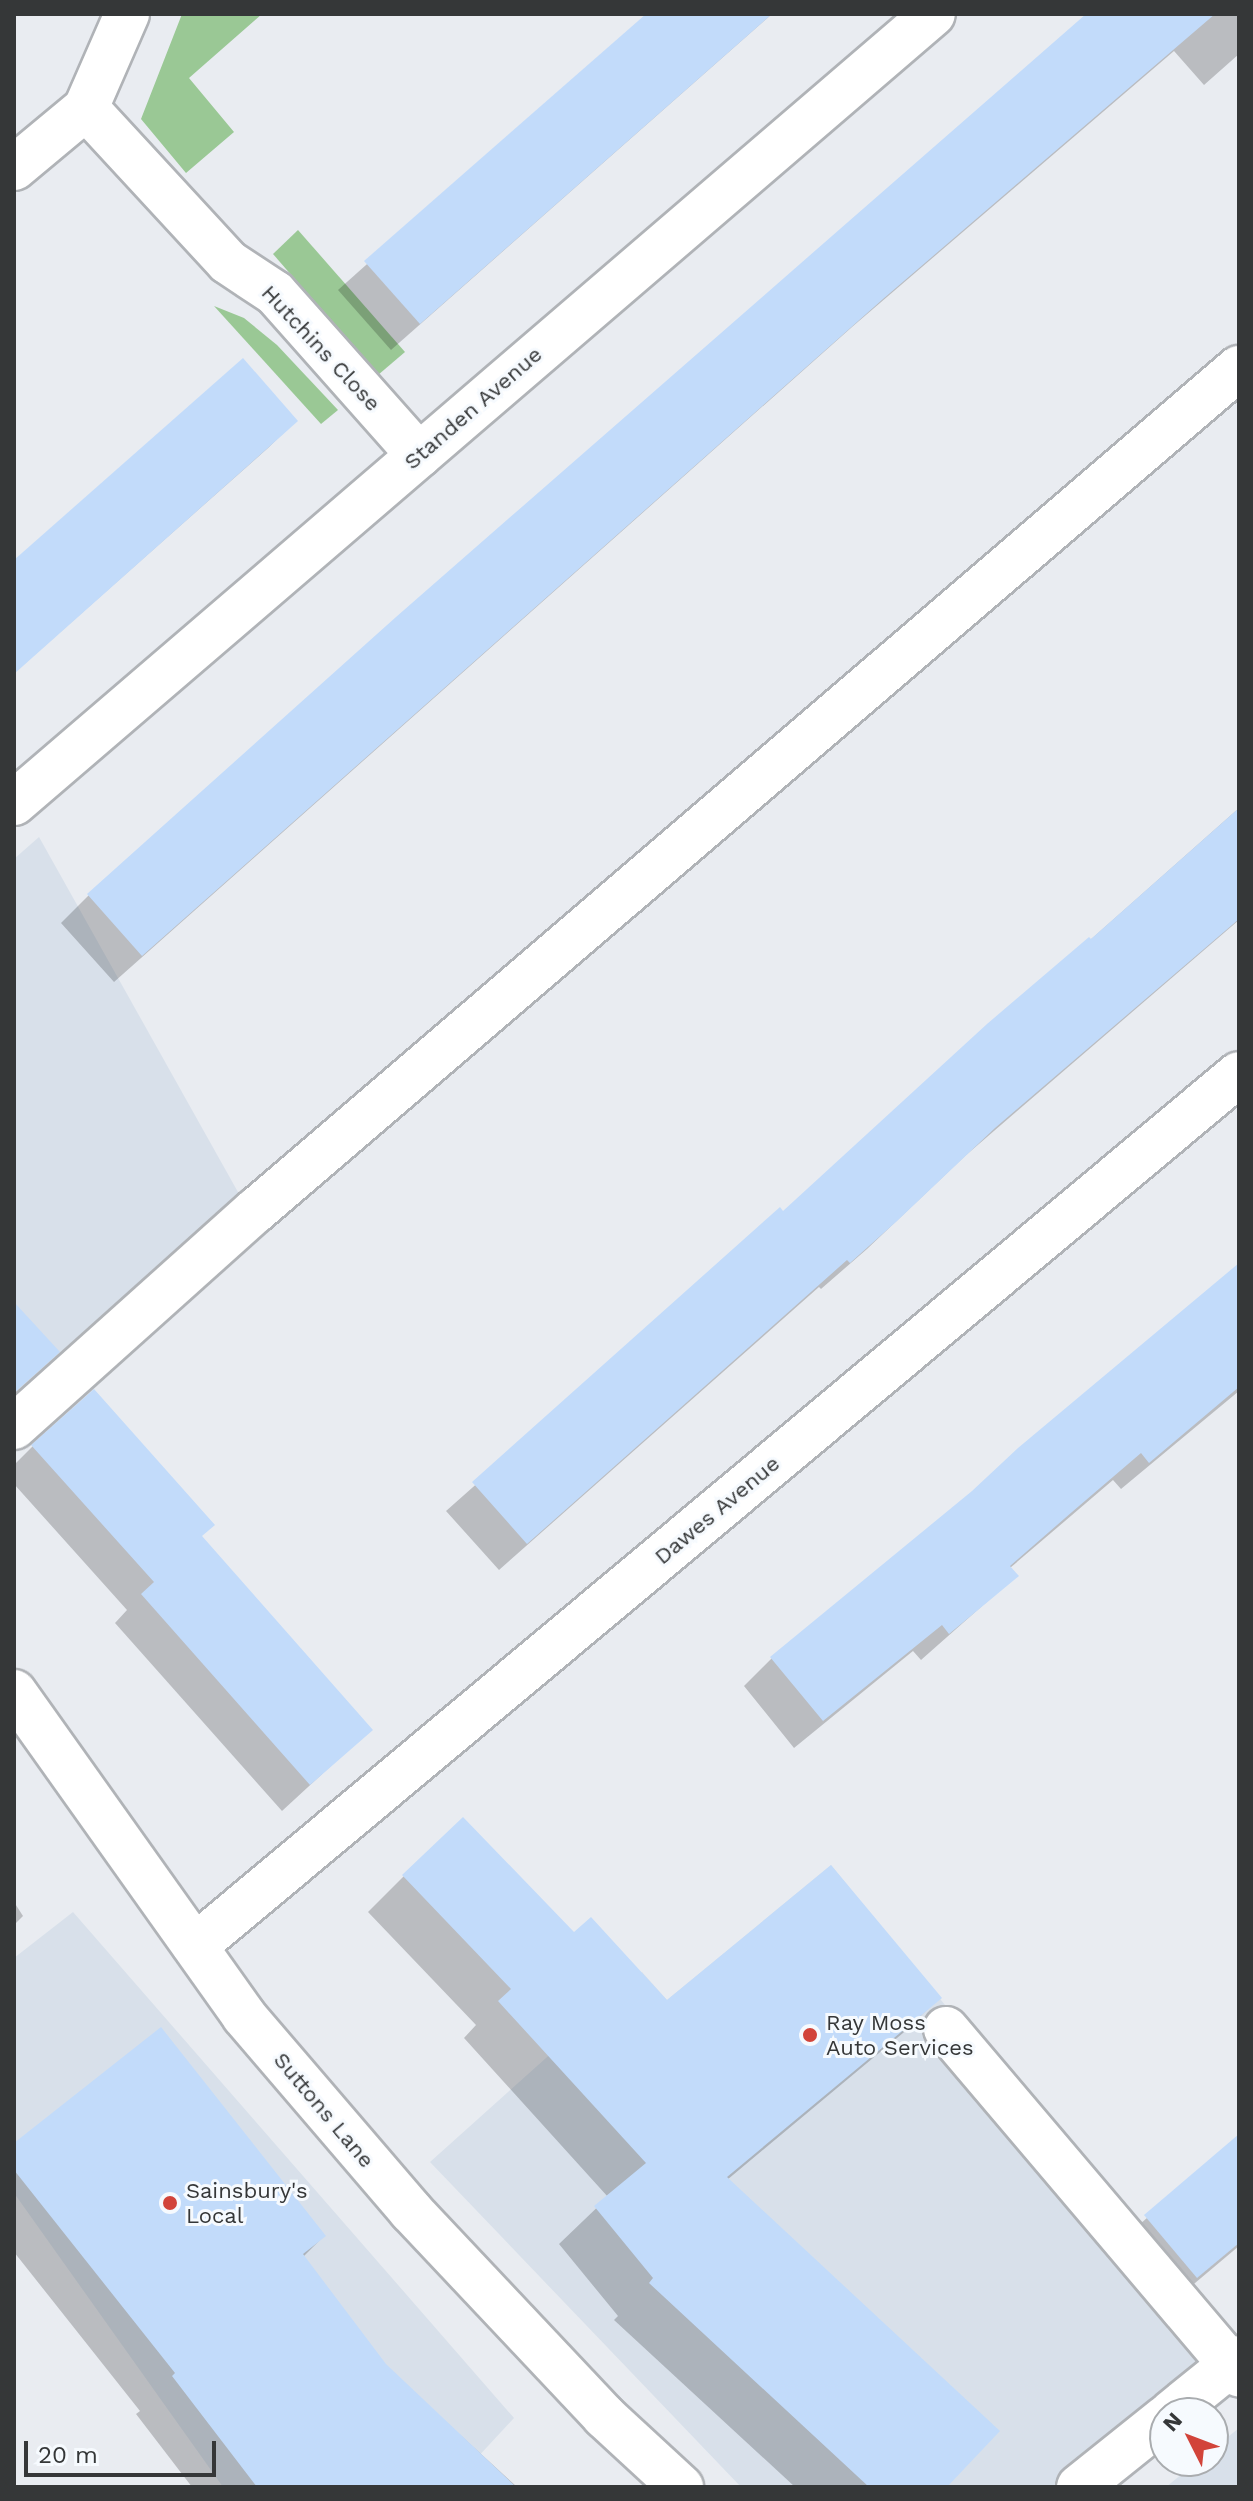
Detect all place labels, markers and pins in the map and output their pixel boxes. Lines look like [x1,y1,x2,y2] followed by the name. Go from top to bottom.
[826,2009,973,2060] place label: Ray Moss Auto Services
[801,2026,819,2044] marker: Ray Moss Auto Services
[186,2177,308,2228] place label: Sainsbury's Local
[161,2194,179,2212] marker: Sainsbury's Local

